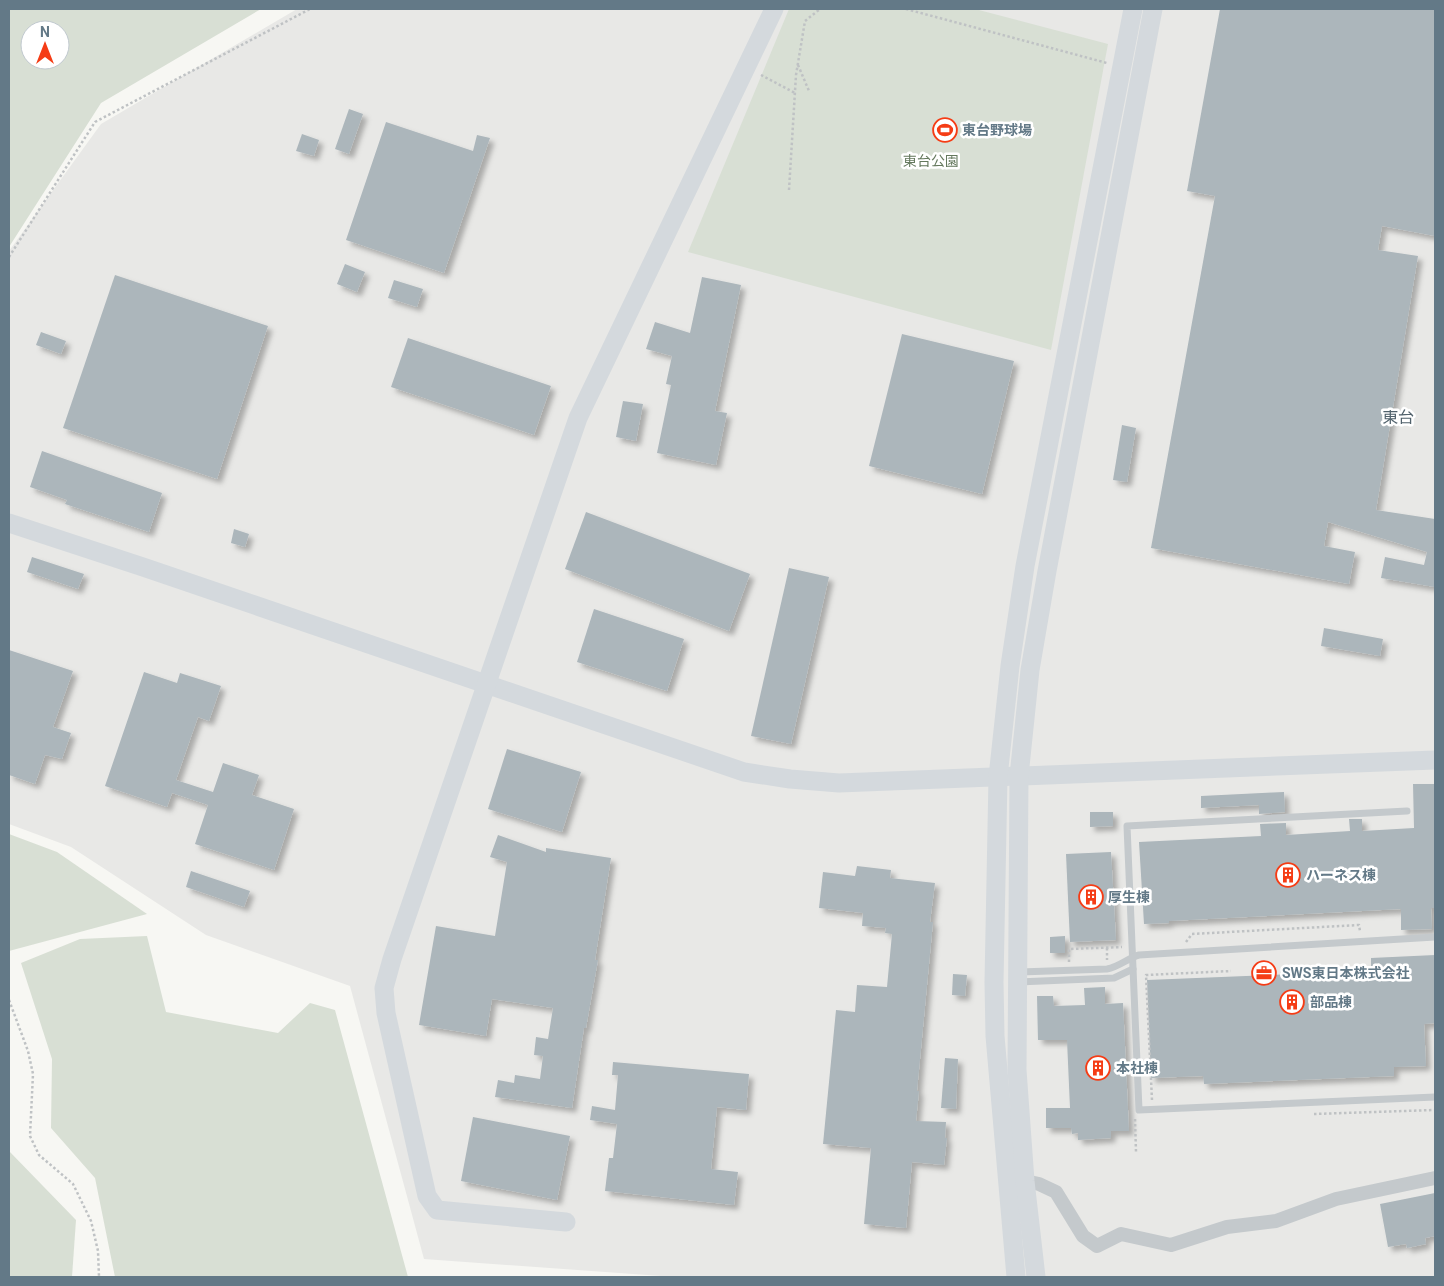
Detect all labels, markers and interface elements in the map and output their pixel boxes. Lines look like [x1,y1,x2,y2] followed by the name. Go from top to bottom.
[20,20,70,70] north arrow
[40,24,50,40] text: N
[932,117,958,143] sports icon: 東台野球場
[962,122,1032,138] place label: 東台野球場
[903,153,959,169] park label: 東台公園
[1382,408,1414,427] district label: 東台
[1275,862,1301,888] building icon: ハーネス棟
[1306,867,1376,883] place label: ハーネス棟
[1078,884,1104,910] building icon: 厚生棟
[1108,889,1150,905] place label: 厚生棟
[1251,960,1277,986] office icon: SWS東日本株式会社
[1282,965,1410,981] place label: SWS東日本株式会社
[1279,989,1305,1015] building icon: 部品棟
[1310,994,1352,1010] place label: 部品棟
[1085,1055,1111,1081] building icon: 本社棟
[1116,1060,1158,1076] place label: 本社棟

